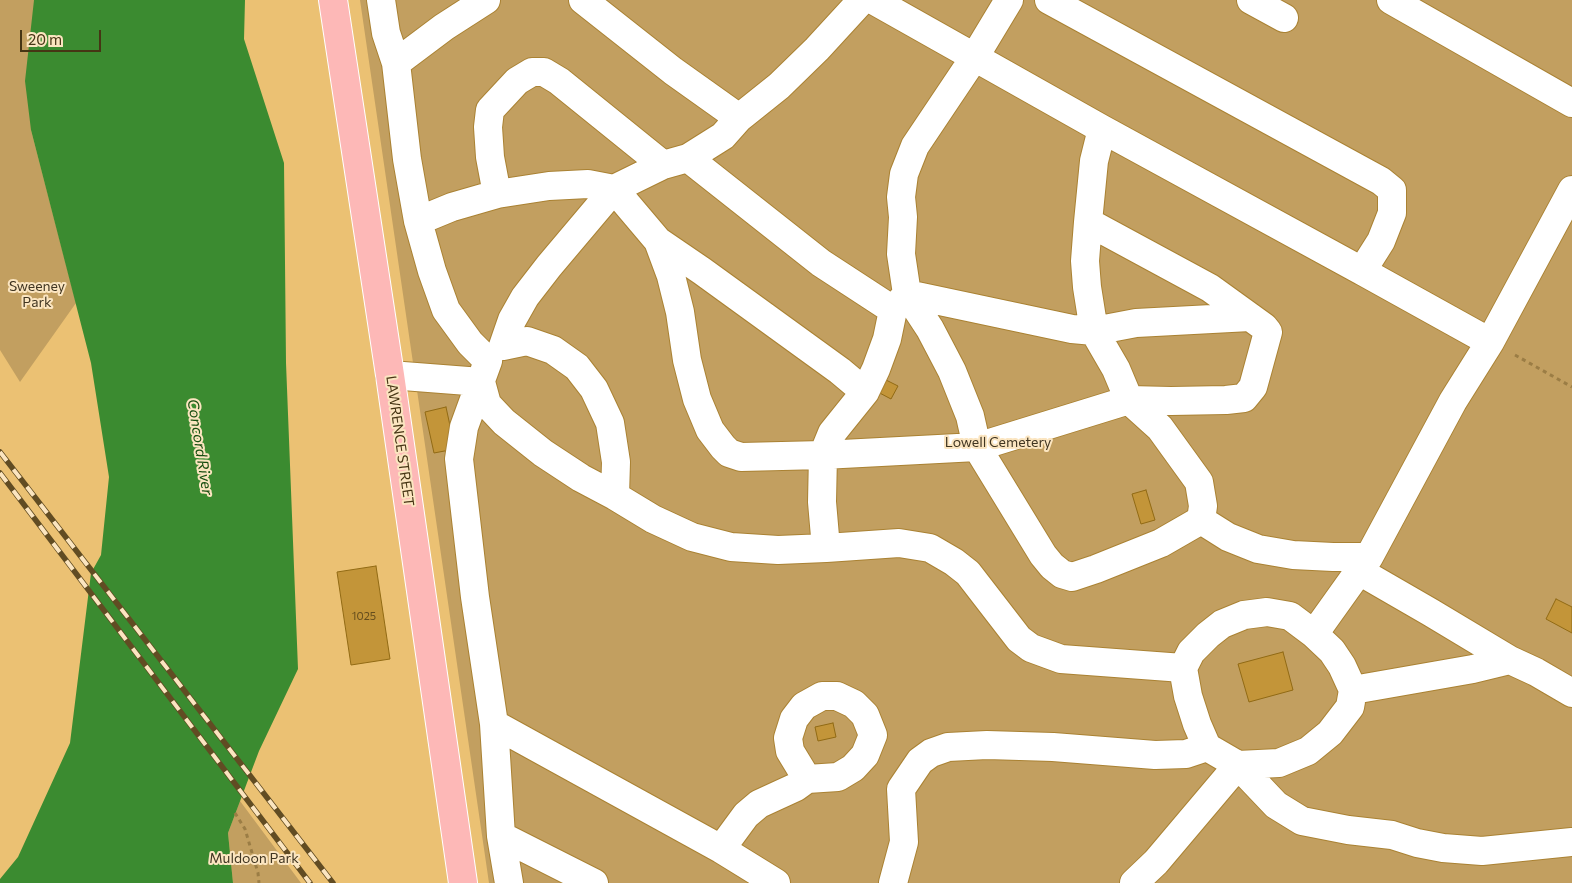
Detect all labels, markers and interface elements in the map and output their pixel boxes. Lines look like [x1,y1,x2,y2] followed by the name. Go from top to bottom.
[22,20,104,52] scale bar
[28,30,62,48] text: 20 m
[9,278,65,310] park label: Sweeney Park
[383,375,417,507] street label: LAWRENCE STREET
[184,398,216,496] water label: Concord River
[945,434,1051,450] park label: Lowell Cemetery
[352,609,376,623] house number: 1025
[209,850,299,866] park label: Muldoon Park

